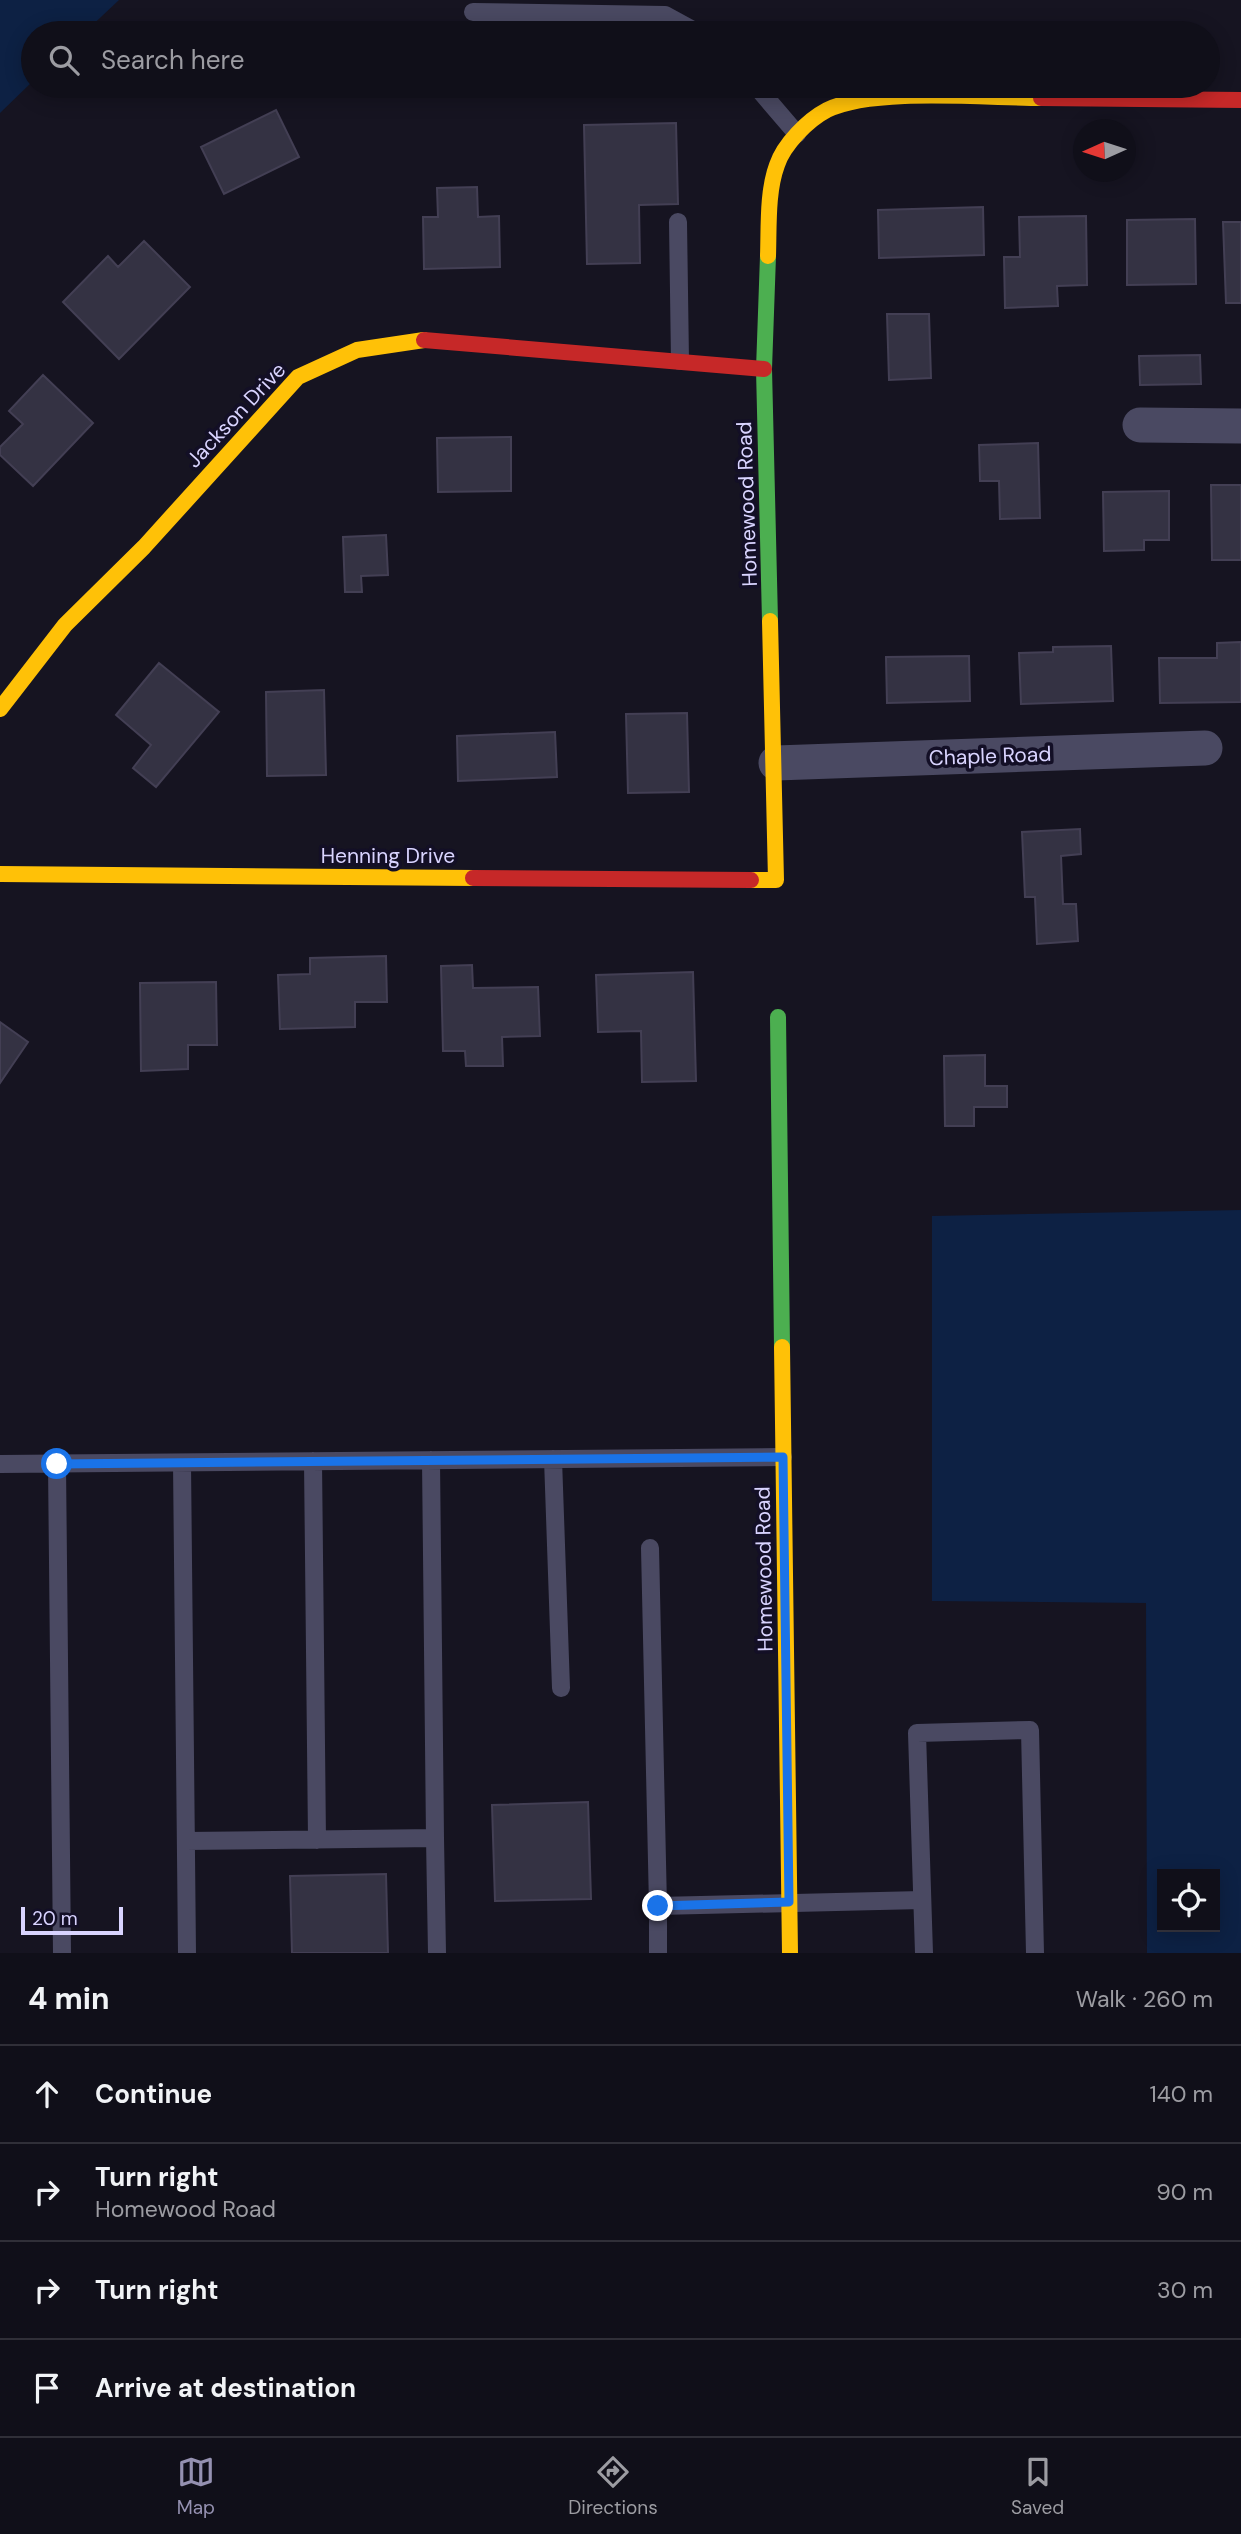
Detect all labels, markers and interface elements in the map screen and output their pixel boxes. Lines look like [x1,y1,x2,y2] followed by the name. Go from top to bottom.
[21,21,1220,98] search box
[45,41,83,79] icon: search
[101,43,244,77] text: Search here
[1073,119,1136,182] north arrow
[180,356,292,474] street label: Jackson Drive
[730,421,764,587] street label: Homewood Road
[928,740,1052,772] street label: Chaple Road
[321,842,455,870] street label: Henning Drive
[41,1448,72,1479] route start
[749,1486,779,1652] street label: Homewood Road
[1157,1869,1220,1932] map controls
[1157,1869,1220,1932] button: locate
[642,1890,673,1921] route end
[21,1904,122,1936] scale bar
[32,1906,78,1931] text: 20 m
[28,1979,110,2018] text: 4 min
[1076,1984,1213,2014] text: Walk · 260 m
[28,2075,66,2113] icon: ahead
[95,2077,212,2111] text: Continue
[1150,2079,1213,2109] text: 140 m
[95,2160,219,2194] text: Turn right
[28,2173,66,2211] icon: right
[1156,2177,1213,2207] text: 90 m
[95,2194,276,2224] text: Homewood Road
[28,2271,66,2309] icon: right
[95,2273,219,2307] text: Turn right
[1157,2275,1213,2305] text: 30 m
[28,2369,66,2407] icon: arrive
[95,2371,356,2405] text: Arrive at destination
[177,2453,215,2520] tab: Map
[568,2453,658,2520] tab: Directions
[1011,2453,1064,2520] tab: Saved

